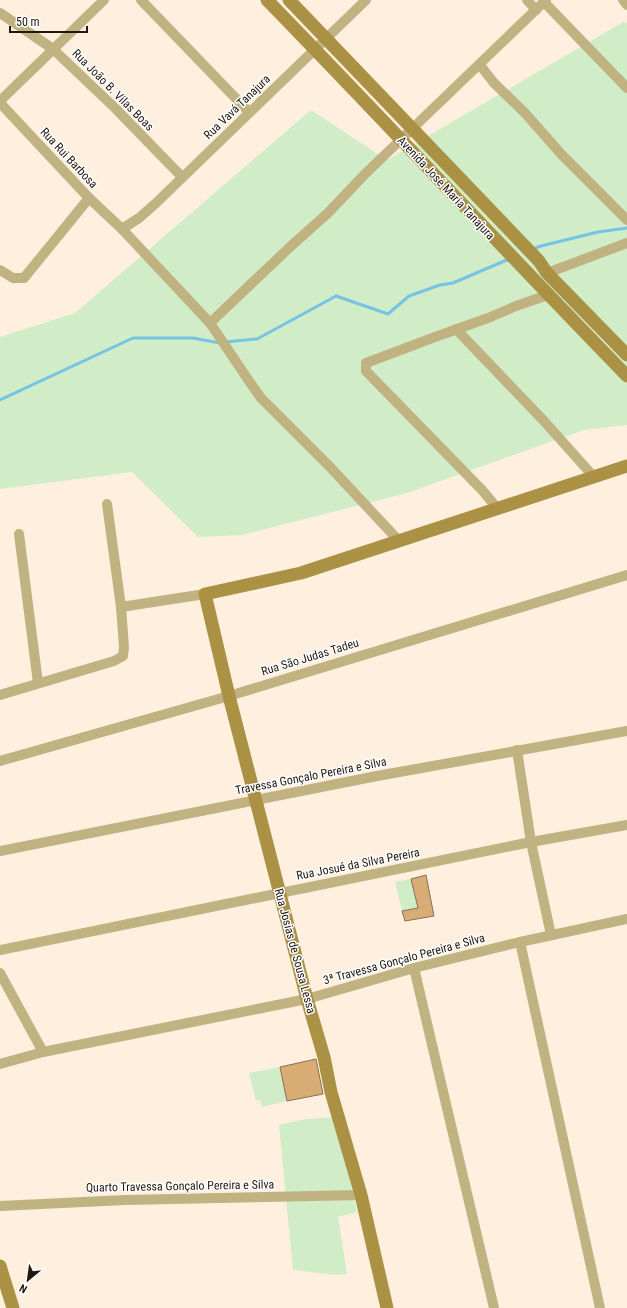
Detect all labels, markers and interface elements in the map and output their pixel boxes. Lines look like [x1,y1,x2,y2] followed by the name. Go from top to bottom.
[10,8,87,34] scale bar
[16,15,40,29] text: 50 m
[69,46,157,134] street label: Rua João B. Vilas Boas
[201,72,273,142] street label: Rua Vavá Tanajura
[37,125,101,191] street label: Rua Rui Barbosa
[394,133,498,243] street label: Avenida José Maria Tanajura
[259,635,361,679] street label: Rua São Judas Tadeu
[234,754,388,798] street label: Travessa Gonçalo Pereira e Silva
[295,845,421,883] street label: Rua Josué da Silva Pereira
[272,887,319,1015] street label: Rua Josias de Sousa Lessa
[322,931,487,987] street label: 3ª Travessa Gonçalo Pereira e Silva
[86,1177,275,1195] street label: Quarto Travessa Gonçalo Pereira e Silva
[8,1260,48,1300] north arrow
[17,1281,29,1296] text: N

